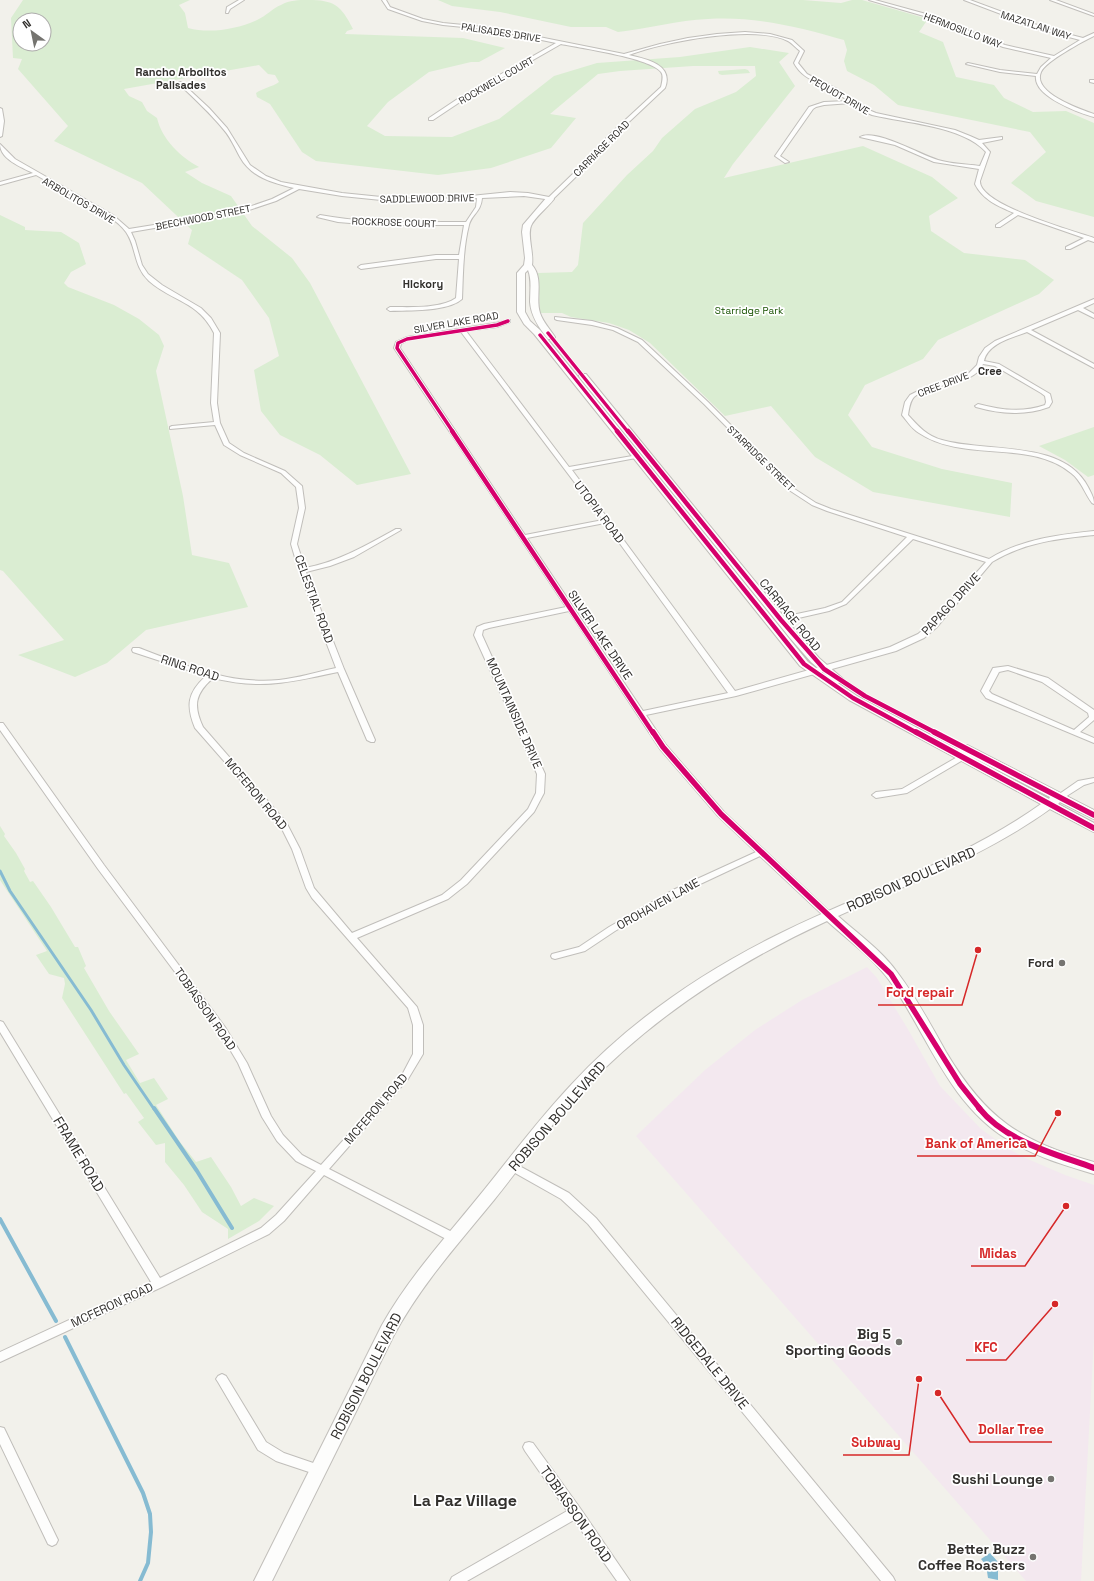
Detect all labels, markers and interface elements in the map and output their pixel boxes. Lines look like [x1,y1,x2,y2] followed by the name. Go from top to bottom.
[999,8,1073,43] street label: MAZATLAN WAY
[922,10,1004,51] street label: HERMOSILLO WAY
[12,12,52,52] north arrow
[20,16,33,31] text: N
[460,20,542,45] street label: PALISADES DRIVE
[456,54,536,107] street label: ROCKWELL COURT
[136,65,227,92] district label: Rancho Arbolitos Palisades
[808,73,872,118] street label: PEQUOT DRIVE
[570,117,633,179] street label: CARRIAGE ROAD
[40,174,118,227] street label: ARBOLITOS DRIVE
[380,191,475,206] street label: SADDLEWOOD DRIVE
[154,202,252,233] street label: BEECHWOOD STREET
[351,215,437,230] street label: ROCKROSE COURT
[403,277,443,291] district label: Hickory
[715,304,784,317] park label: Starridge Park
[413,309,500,336] street label: SILVER LAKE ROAD
[978,364,1002,378] district label: Cree
[916,369,971,400] street label: CREE DRIVE
[724,423,797,494] street label: STARRIDGE STREET
[570,477,628,547] street label: UTOPIA ROAD
[291,553,337,645] street label: CELESTIAL ROAD
[918,569,984,639] street label: PAPAGO DRIVE
[756,575,824,655] street label: CARRIAGE ROAD
[564,587,636,683] street label: SILVER LAKE DRIVE
[159,651,221,685] street label: RING ROAD
[482,655,546,771] street label: MOUNTAINSIDE DRIVE
[221,755,291,833] street label: MCFERON ROAD
[844,842,978,916] street label: ROBISON BOULEVARD
[614,874,703,933] street label: OROHAVEN LANE
[1028,955,1054,971] place label: Ford
[1057,958,1067,968] marker: Ford
[170,964,240,1054] street label: TOBIASSON ROAD
[878,980,962,1005] callout: Ford repair
[886,984,954,1001] text: Ford repair
[504,1057,610,1175] street label: ROBISON BOULEVARD
[341,1070,411,1148] street label: MCFERON ROAD
[49,1113,109,1195] street label: FRAME ROAD
[917,1131,1035,1156] callout: Bank of America
[925,1135,1027,1152] text: Bank of America
[971,1241,1025,1266] callout: Midas
[979,1245,1017,1262] text: Midas
[68,1279,156,1331] street label: MCFERON ROAD
[326,1310,406,1442] street label: ROBISON BOULEVARD
[667,1313,753,1413] street label: RIDGEDALE DRIVE
[786,1325,891,1359] place label: Big 5 Sporting Goods
[966,1335,1006,1360] callout: KFC
[894,1337,904,1347] marker: Big 5 Sporting Goods
[974,1339,998,1356] text: KFC
[970,1417,1052,1442] callout: Dollar Tree
[978,1421,1044,1438] text: Dollar Tree
[843,1430,909,1455] callout: Subway
[851,1434,901,1451] text: Subway
[536,1462,616,1566] street label: TOBIASSON ROAD
[952,1470,1043,1488] place label: Sushi Lounge
[1046,1474,1056,1484] marker: Sushi Lounge
[413,1490,517,1511] district label: La Paz Village
[918,1540,1025,1574] place label: Better Buzz Coffee Roasters
[1028,1552,1038,1562] marker: Better Buzz Coffee Roasters

